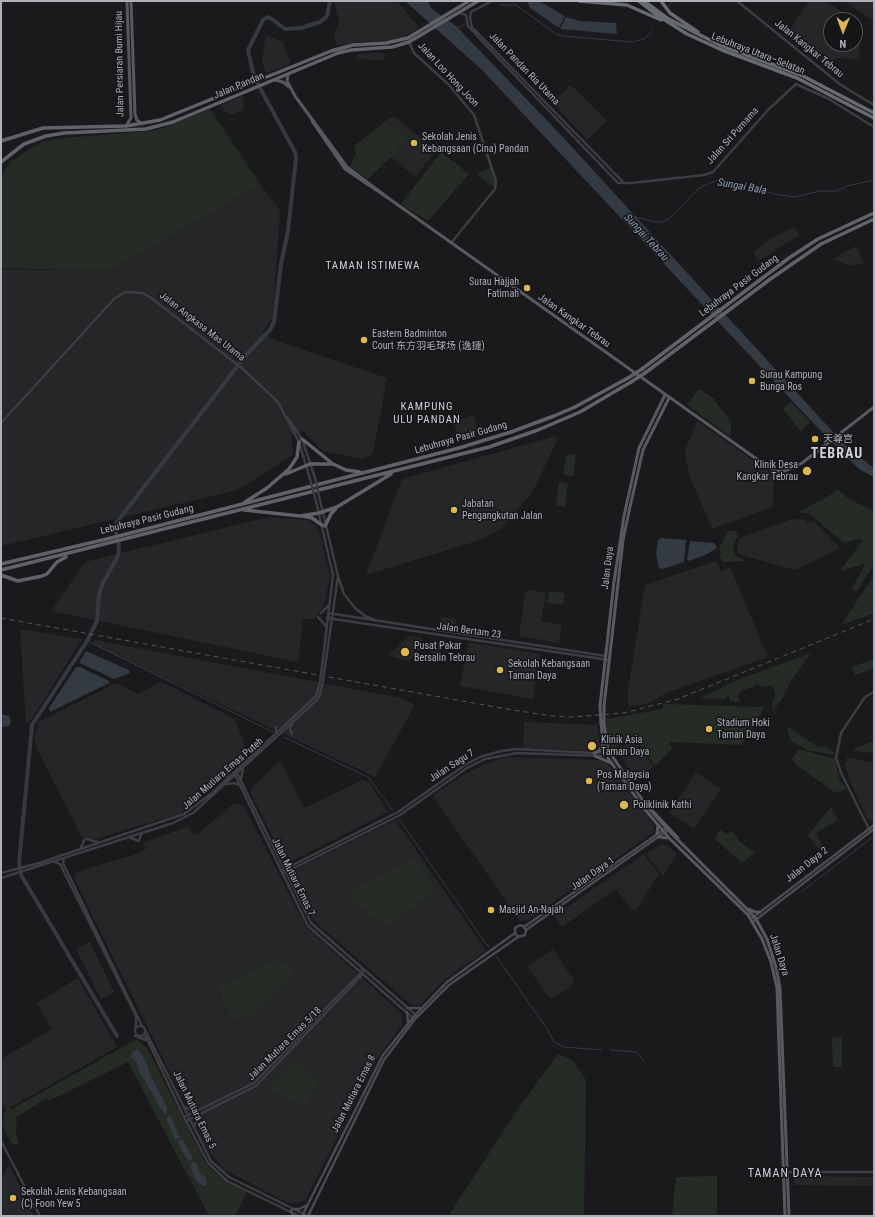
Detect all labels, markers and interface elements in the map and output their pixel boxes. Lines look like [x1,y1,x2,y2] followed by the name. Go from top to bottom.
[113,11,127,117] street label: Jalan Persiaran Bumi Hijau
[823,12,863,52] north arrow
[772,17,846,81] street label: Jalan Kangkar Tebrau
[486,30,562,108] street label: Jalan Pandan Ria Utama
[710,31,806,77] street label: Lebuhraya Utara–Selatan
[839,37,846,50] text: N
[415,40,481,110] street label: Jalan Loo Hong Joon
[212,70,266,102] street label: Jalan Pandan
[704,105,762,167] street label: Jalan Sri Purnama
[422,131,529,154] place label: Sekolah Jenis Kebangsaan (Cina) Pandan
[409,138,419,148] marker: Sekolah Jenis Kebangsaan (Cina) Pandan
[716,176,768,198] water label: Sungai Bala
[621,212,671,264] water label: Sungai Tebrau
[697,252,781,320] street label: Lebuhraya Pasir Gudang
[326,259,420,273] district label: TAMAN ISTIMEWA
[469,276,519,300] place label: Surau Hajjah Fatimah
[522,283,532,293] marker: Surau Hajjah Fatimah
[157,290,247,364] street label: Jalan Angkasa Mas Utama
[536,292,612,350] street label: Jalan Kangkar Tebrau
[372,328,485,352] place label: Eastern Badminton Court 东方羽毛球场 (逸捷)
[359,335,369,345] marker: Eastern Badminton Court 东方羽毛球场 (逸捷)
[760,369,822,392] place label: Surau Kampung Bunga Ros
[747,376,757,386] marker: Surau Kampung Bunga Ros
[393,400,461,426] district label: KAMPUNG ULU PANDAN
[413,419,509,457] street label: Lebuhraya Pasir Gudang
[823,433,853,445] place label: 天尊宫
[810,434,820,444] marker: 天尊宫
[811,446,863,462] district label: TEBRAU
[737,459,798,482] place label: Klinik Desa Kangkar Tebrau
[801,465,813,477] marker: Klinik Desa Kangkar Tebrau
[462,498,542,522] place label: Jabatan Pengangkutan Jalan
[99,503,195,537] street label: Lebuhraya Pasir Gudang
[449,505,459,515] marker: Jabatan Pengangkutan Jalan
[599,546,617,590] street label: Jalan Daya
[436,621,502,641] street label: Jalan Bertam 23
[414,640,475,664] place label: Pusat Pakar Bersalin Tebrau
[399,646,411,658] marker: Pusat Pakar Bersalin Tebrau
[508,658,590,682] place label: Sekolah Kebangsaan Taman Daya
[495,665,505,675] marker: Sekolah Kebangsaan Taman Daya
[717,717,770,740] place label: Stadium Hoki Taman Daya
[704,724,714,734] marker: Stadium Hoki Taman Daya
[601,734,649,758] place label: Klinik Asia Taman Daya
[180,736,266,812] street label: Jalan Mutiara Emas Puteh
[586,740,598,752] marker: Klinik Asia Taman Daya
[427,747,477,785] street label: Jalan Sagu 7
[597,769,652,792] place label: Pos Malaysia (Taman Daya)
[584,776,594,786] marker: Pos Malaysia (Taman Daya)
[618,799,630,811] marker: Poliklinik Kathi
[633,799,691,811] place label: Poliklinik Kathi
[269,836,317,918] street label: Jalan Mutiara Emas 7
[783,845,831,885] street label: Jalan Daya 2
[569,855,617,893] street label: Jalan Daya 1
[499,904,564,916] place label: Masjid An-Najah
[486,905,496,915] marker: Masjid An-Najah
[767,933,791,977] street label: Jalan Daya
[246,1005,324,1083] street label: Jalan Mutiara Emas 5/18
[329,1053,379,1135] street label: Jalan Mutiara Emas 8
[170,1069,218,1151] street label: Jalan Mutiara Emas 5
[748,1167,822,1181] district label: TAMAN DAYA
[21,1186,127,1210] place label: Sekolah Jenis Kebangsaan (C) Foon Yew 5
[8,1193,18,1203] marker: Sekolah Jenis Kebangsaan (C) Foon Yew 5

